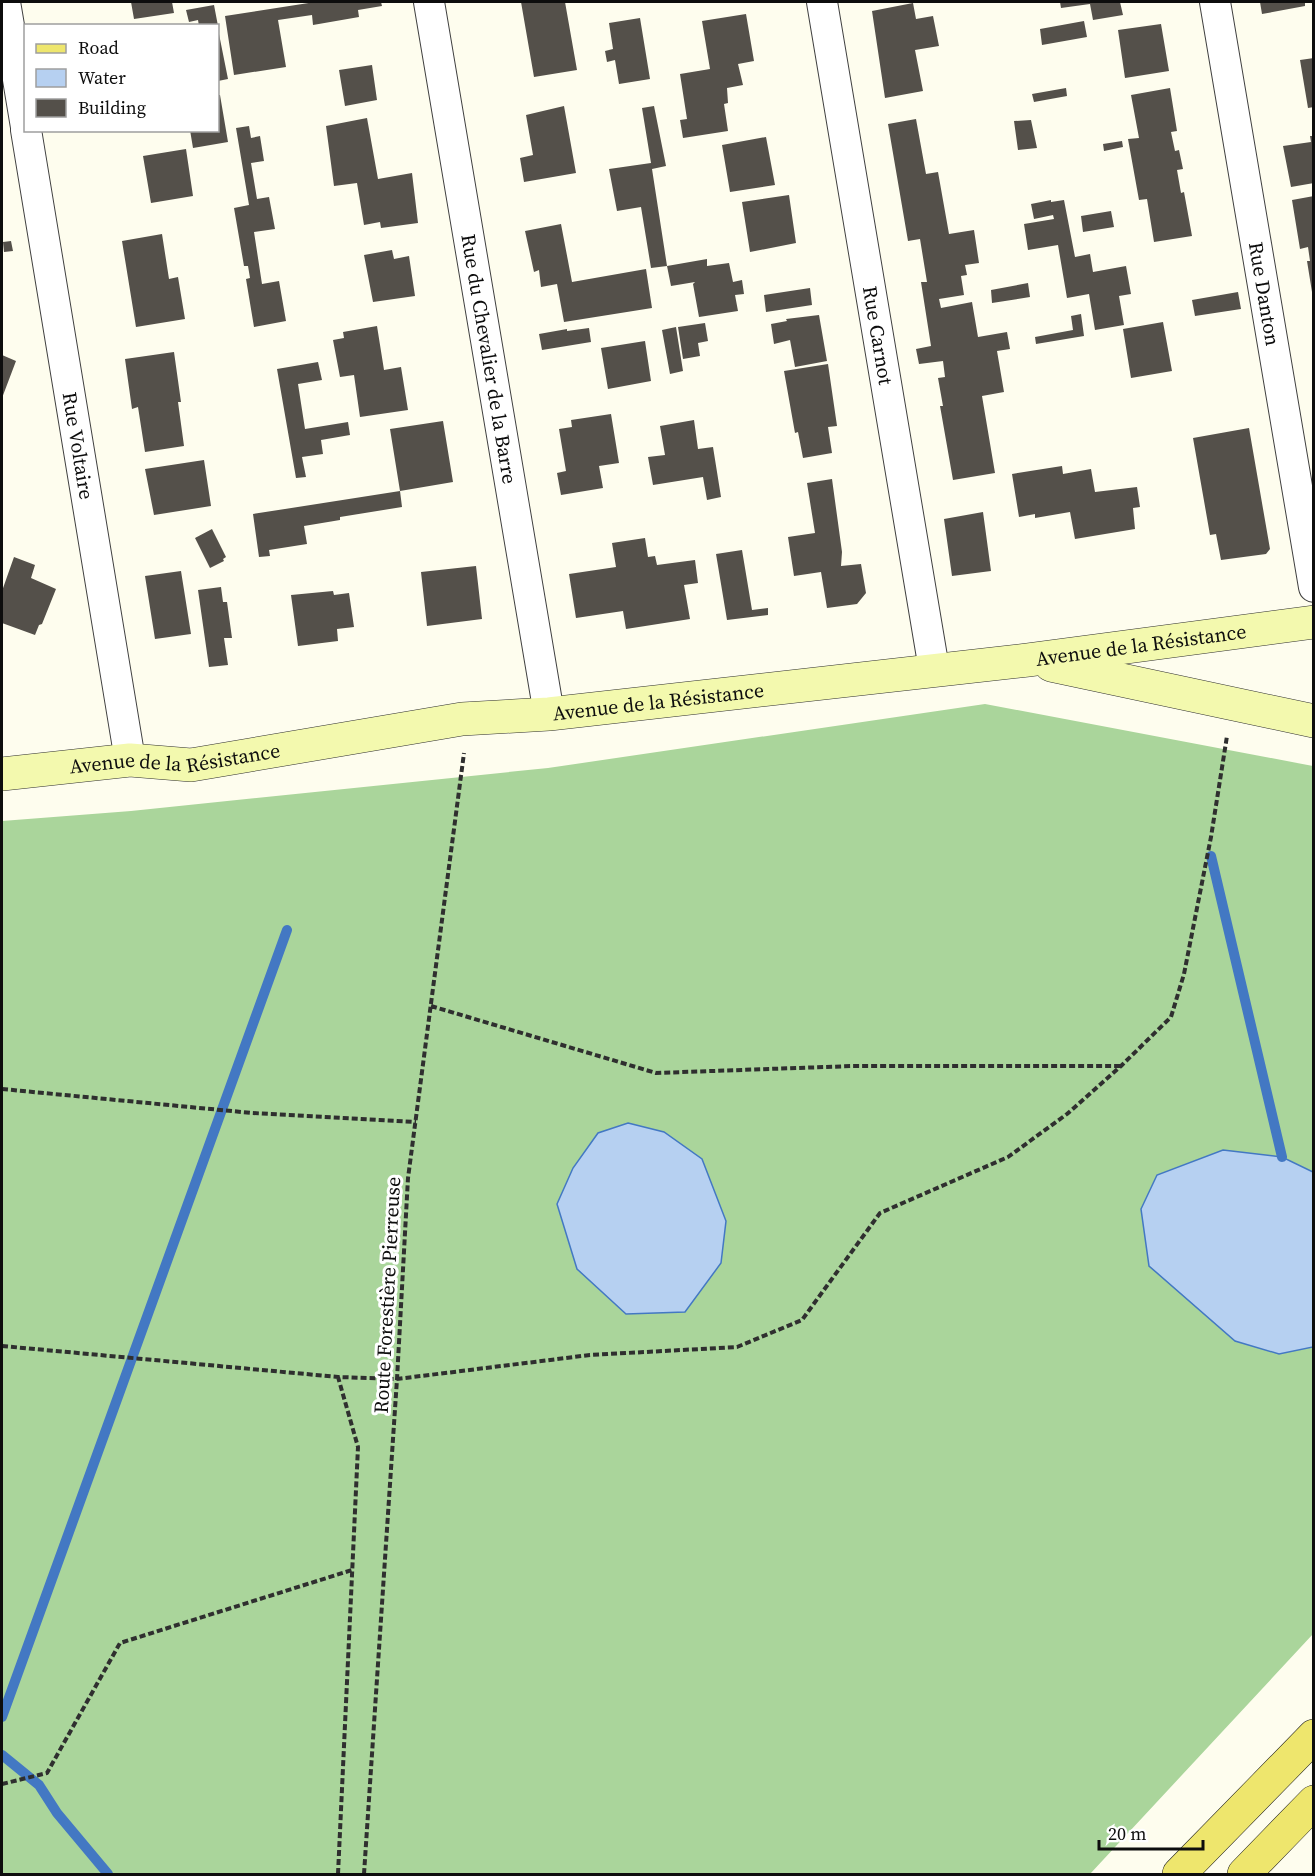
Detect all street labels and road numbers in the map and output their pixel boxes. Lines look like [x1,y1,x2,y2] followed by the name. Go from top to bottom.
[454,232,524,486] street label: Rue du Chevalier de la Barre
[1242,240,1287,348] street label: Rue Danton
[856,284,900,387] street label: Rue Carnot
[55,390,101,502] street label: Rue Voltaire
[1034,617,1248,673] street label: Avenue de la Résistance
[551,676,765,727] street label: Avenue de la Résistance
[68,736,282,781] street label: Avenue de la Résistance
[367,1176,407,1414] street label: Route Forestière Pierreuse

